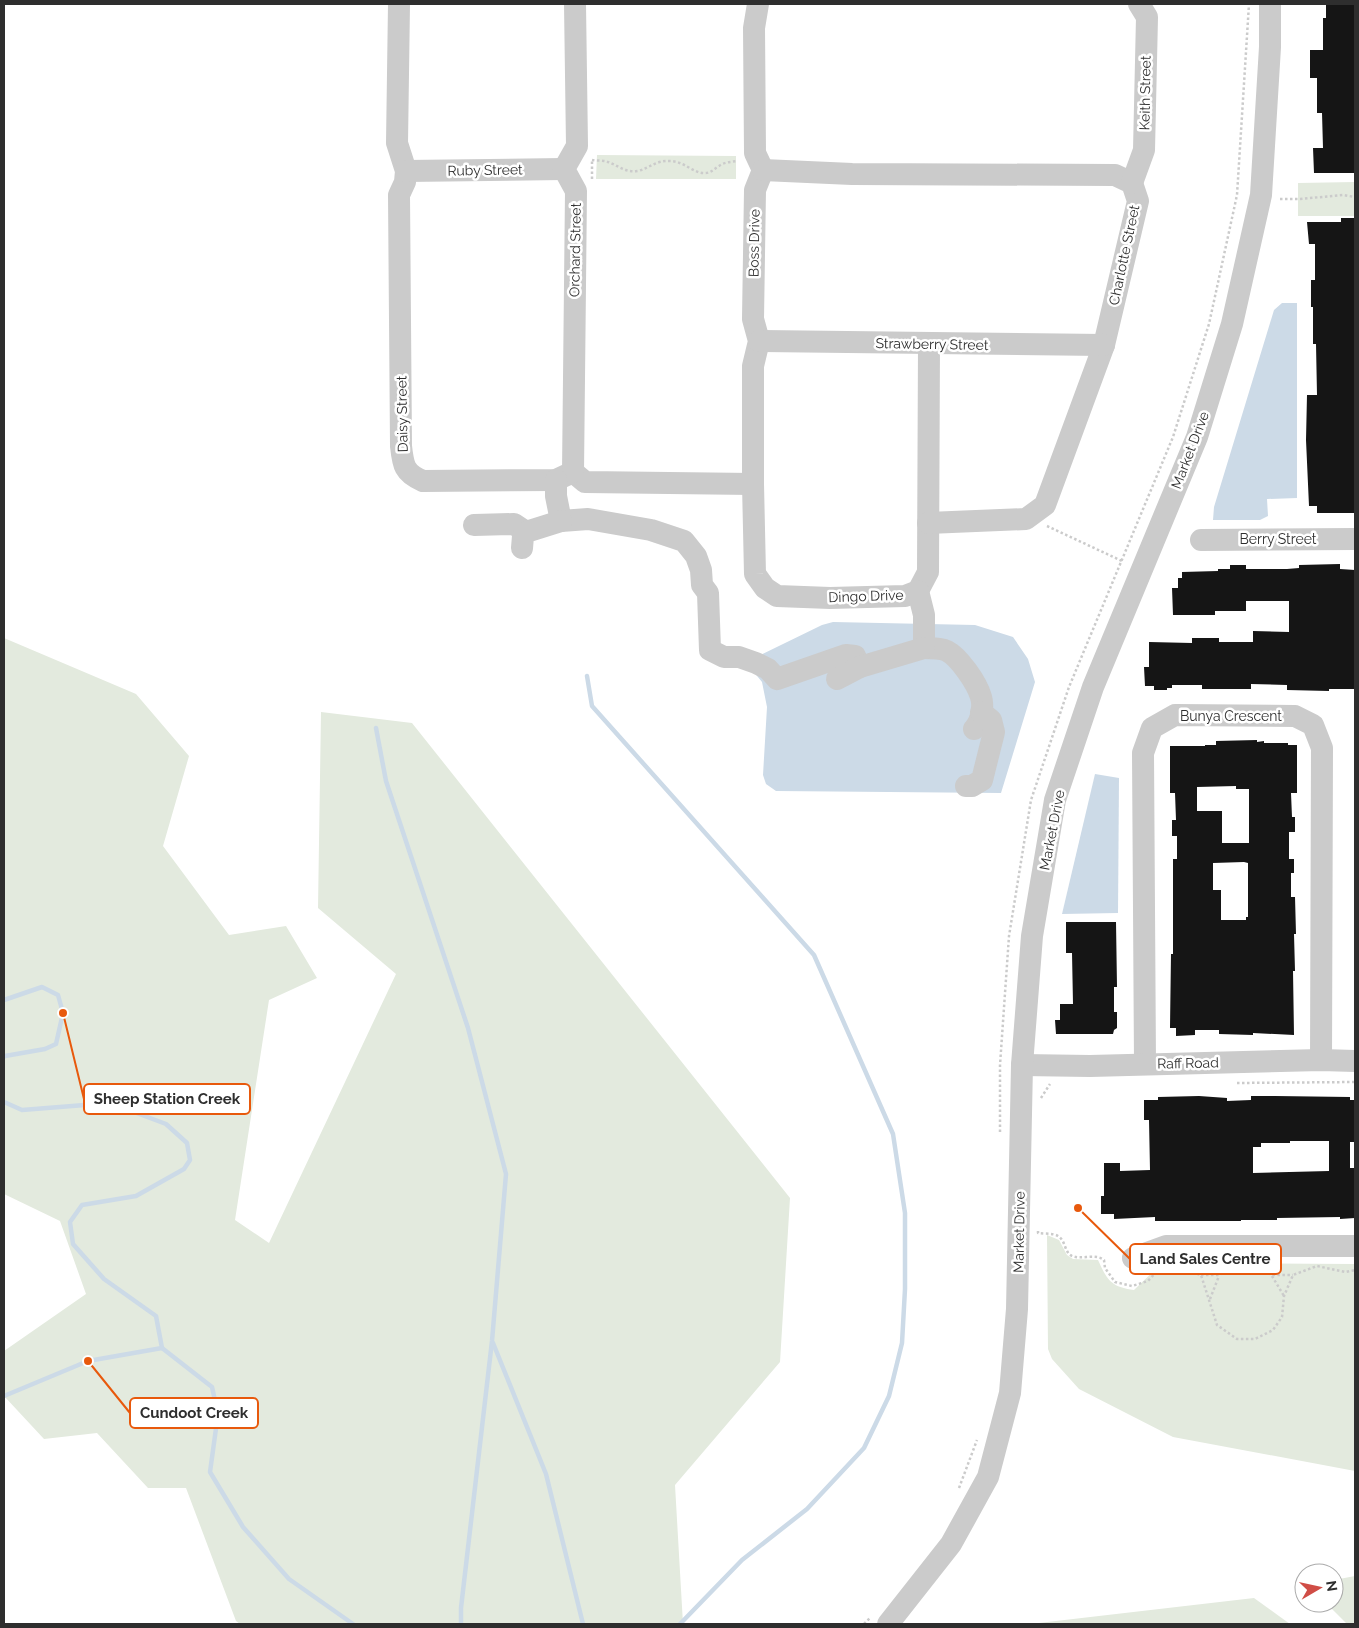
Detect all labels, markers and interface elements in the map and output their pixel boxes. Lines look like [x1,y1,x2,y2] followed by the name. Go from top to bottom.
[1136,55,1154,131] street label: Keith Street
[447,161,523,179] street label: Ruby Street
[566,202,584,297] street label: Orchard Street
[1106,203,1143,307] street label: Charlotte Street
[745,209,763,277] street label: Boss Drive
[875,335,989,353] street label: Strawberry Street
[393,375,411,453] street label: Daisy Street
[1168,409,1212,491] street label: Market Drive
[1240,531,1317,547] street label: Berry Street
[828,587,904,605] street label: Dingo Drive
[1180,708,1282,724] street label: Bunya Crescent
[1036,788,1068,872] street label: Market Drive
[1157,1054,1219,1072] street label: Raff Road
[84,1084,250,1114] callout: Sheep Station Creek
[94,1090,241,1108] text: Sheep Station Creek
[1010,1191,1028,1273] street label: Market Drive
[1130,1244,1281,1274] callout: Land Sales Centre
[1140,1250,1270,1268] text: Land Sales Centre
[130,1398,258,1428] callout: Cundoot Creek
[140,1404,249,1422] text: Cundoot Creek
[1294,1563,1344,1613] north arrow
[1323,1579,1341,1592] text: N

